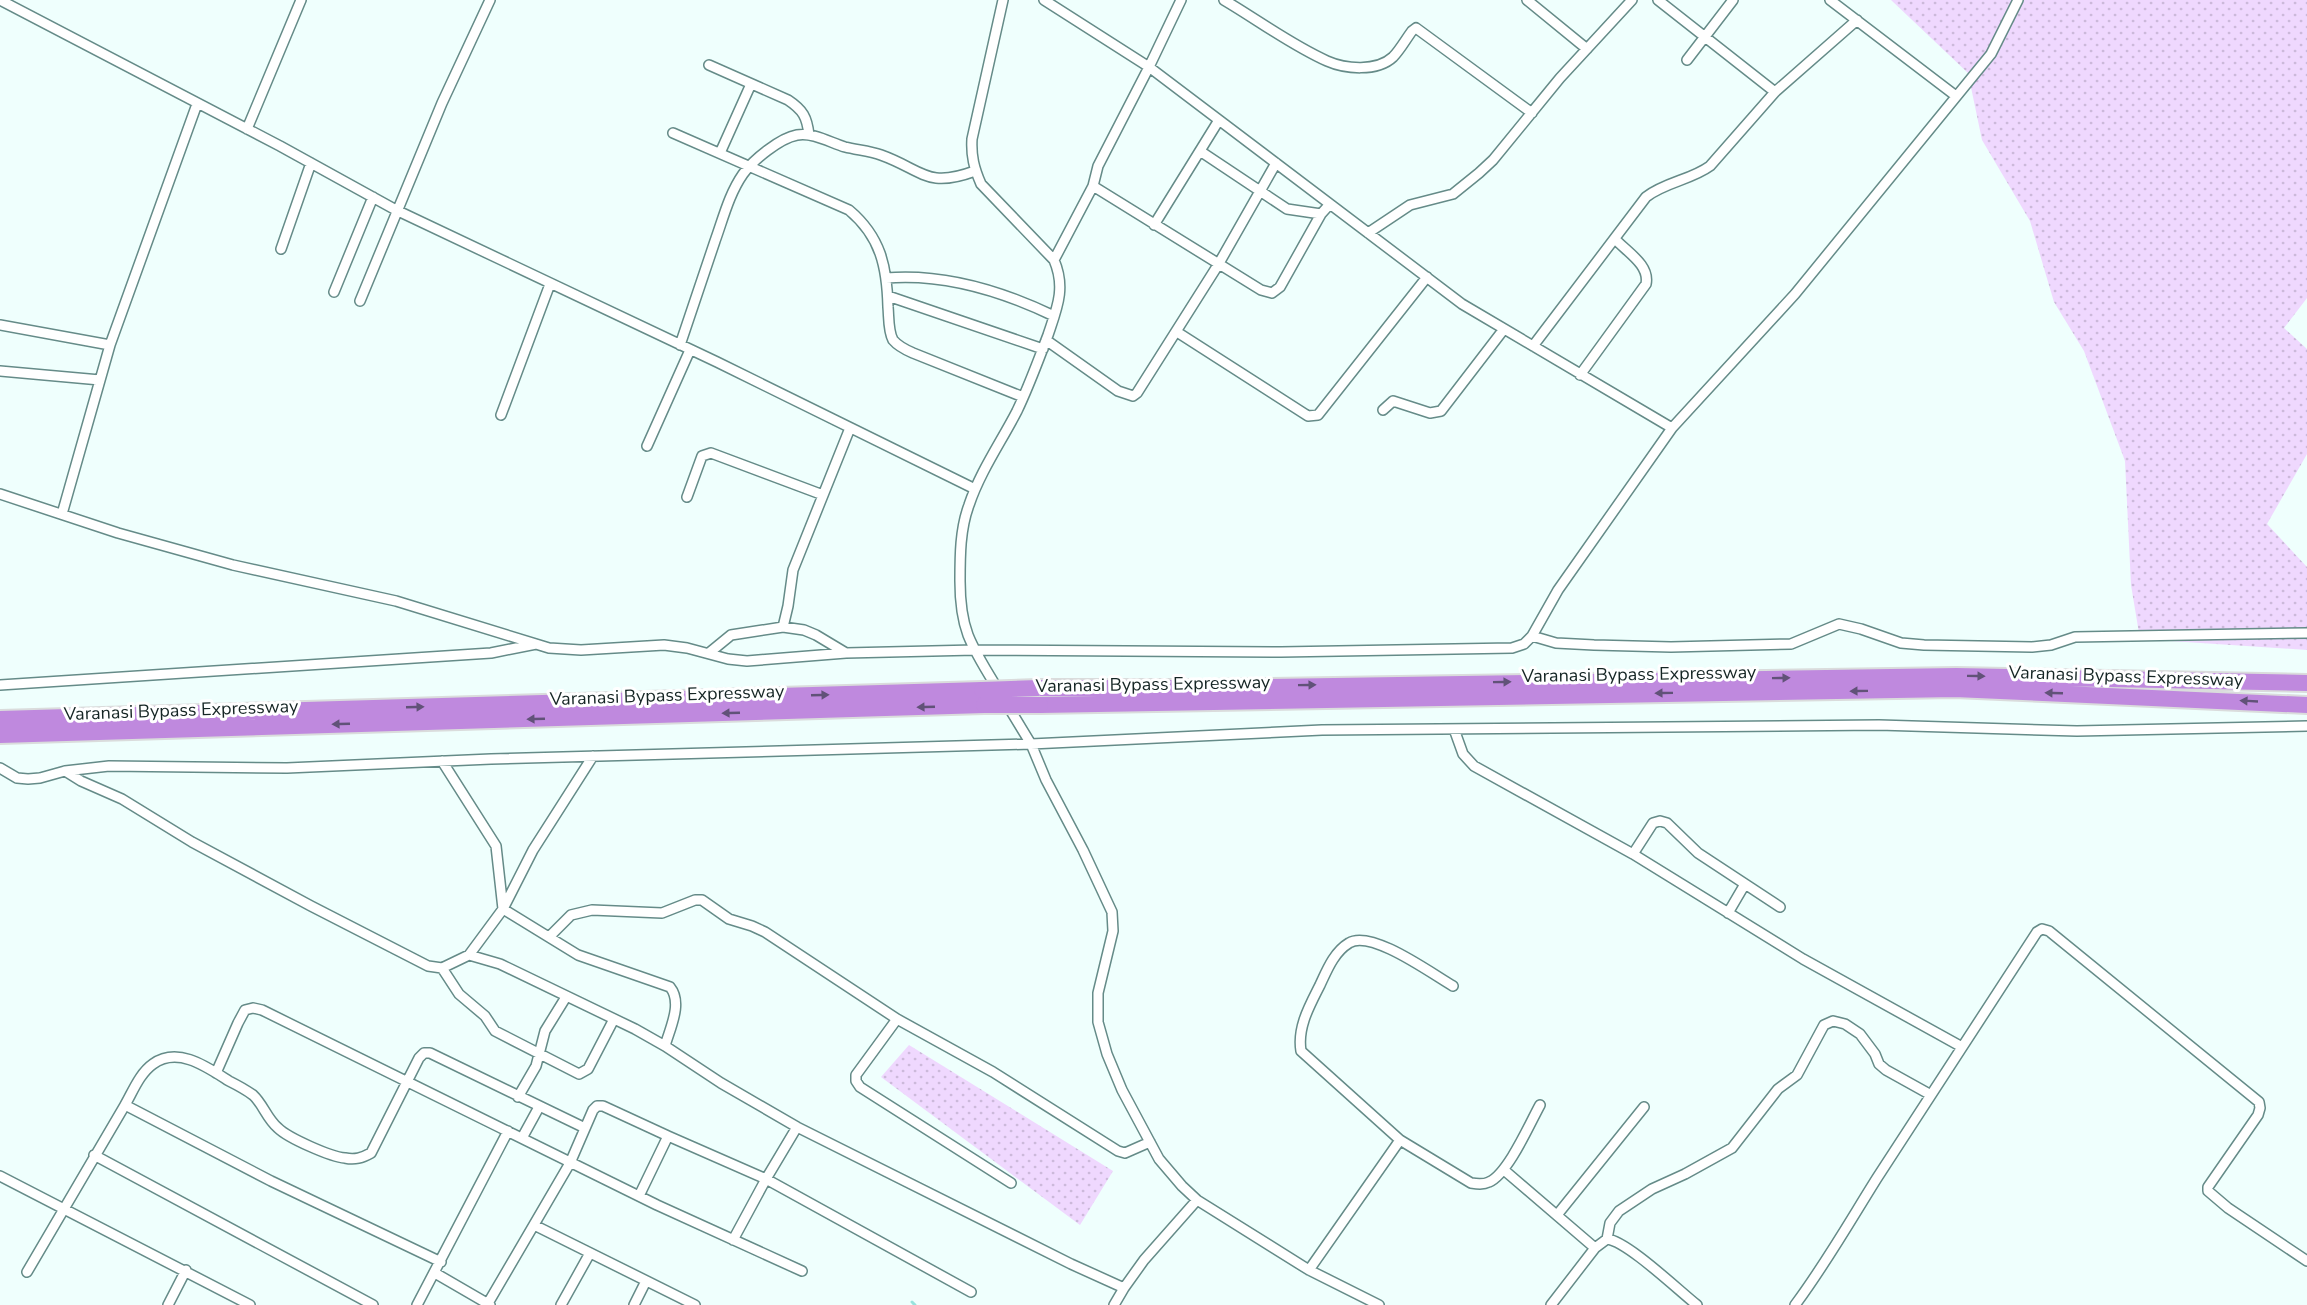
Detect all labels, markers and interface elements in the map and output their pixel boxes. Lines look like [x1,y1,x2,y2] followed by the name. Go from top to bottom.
[1521,660,1757,688] street label: Varanasi Bypass Expressway
[2007,660,2244,692] street label: Varanasi Bypass Expressway
[1035,670,1271,698] street label: Varanasi Bypass Expressway
[1966,671,1985,681] one-way arrow
[1771,673,1790,683] one-way arrow
[1492,678,1511,687] one-way arrow
[548,679,785,711] street label: Varanasi Bypass Expressway
[1297,680,1316,690] one-way arrow
[1849,686,1868,695] one-way arrow
[1654,689,1673,698] one-way arrow
[2044,689,2063,698] one-way arrow
[811,690,830,700] one-way arrow
[62,694,299,726] street label: Varanasi Bypass Expressway
[2239,696,2258,705] one-way arrow
[406,702,425,712] one-way arrow
[916,702,935,711] one-way arrow
[721,708,740,717] one-way arrow
[527,714,546,723] one-way arrow
[332,720,351,729] one-way arrow

